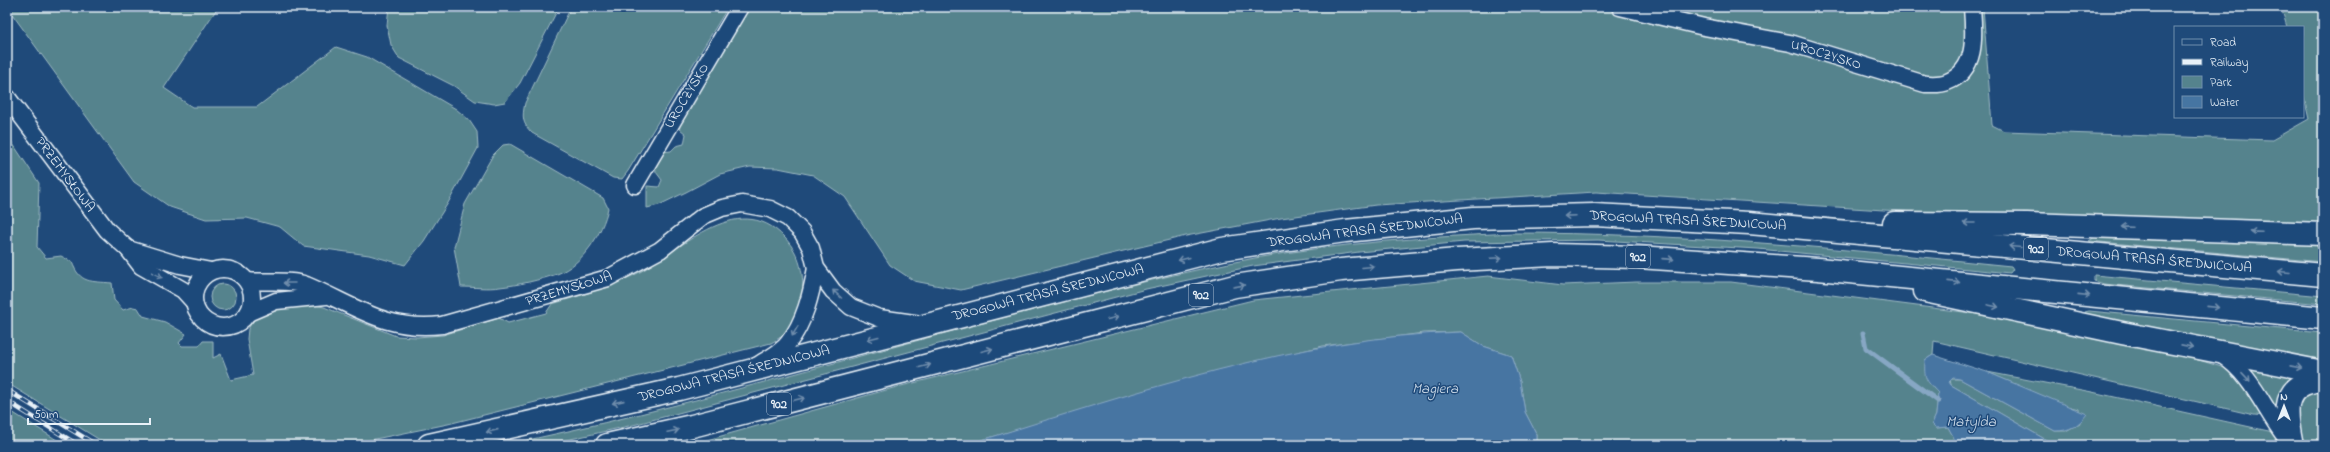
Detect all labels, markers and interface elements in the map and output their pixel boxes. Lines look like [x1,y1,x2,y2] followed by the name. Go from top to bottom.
[2174,26,2304,118] legend
[1788,34,1864,76] street label: UROCZYSKO
[2210,34,2236,52] text: Road
[2210,54,2249,73] text: Railway
[659,59,715,133] street label: UROCZYSKO
[2210,74,2232,92] text: Park
[2210,94,2239,112] text: Water
[30,133,100,217] street label: PRZEMYSŁOWA
[1588,205,1787,237] street label: DROGOWA TRASA ŚREDNICOWA
[1265,209,1464,254] street label: DROGOWA TRASA ŚREDNICOWA
[1564,212,1577,219] one-way arrow
[1963,219,1976,227] one-way arrow
[2121,223,2134,231] one-way arrow
[2250,228,2263,235] one-way arrow
[2024,238,2048,260] road number: 902
[2054,241,2253,279] street label: DROGOWA TRASA ŚREDNICOWA
[2009,243,2022,251] one-way arrow
[1626,246,1650,268] road number: 902
[1489,254,1502,262] one-way arrow
[1178,255,1191,263] one-way arrow
[1661,256,1674,263] one-way arrow
[949,259,1146,327] street label: DROGOWA TRASA ŚREDNICOWA
[1361,264,1374,271] one-way arrow
[523,266,615,312] street label: PRZEMYSŁOWA
[2278,268,2291,275] one-way arrow
[150,272,162,280] one-way arrow
[1947,278,1960,286] one-way arrow
[283,279,296,287] one-way arrow
[1233,282,1246,290] one-way arrow
[1189,284,1213,306] road number: 902
[832,290,842,299] one-way arrow
[2077,291,2090,298] one-way arrow
[1986,302,1999,310] one-way arrow
[2206,304,2219,311] one-way arrow
[1107,313,1120,321] one-way arrow
[791,325,799,337] one-way arrow
[867,335,880,342] one-way arrow
[635,340,832,408] street label: DROGOWA TRASA ŚREDNICOWA
[2181,342,2194,350] one-way arrow
[981,346,994,353] one-way arrow
[918,362,931,369] one-way arrow
[2289,363,2302,371] one-way arrow
[2241,372,2251,382] one-way arrow
[1412,378,1459,401] water label: Magiera
[2264,386,2304,426] north arrow
[2280,389,2288,405] text: N
[767,393,791,415] road number: 902
[792,394,805,402] one-way arrow
[612,399,625,407] one-way arrow
[28,400,150,426] scale bar
[34,406,58,424] text: 50 m
[1946,411,1997,434] water label: Matylda
[666,426,679,434] one-way arrow
[485,427,498,435] one-way arrow

